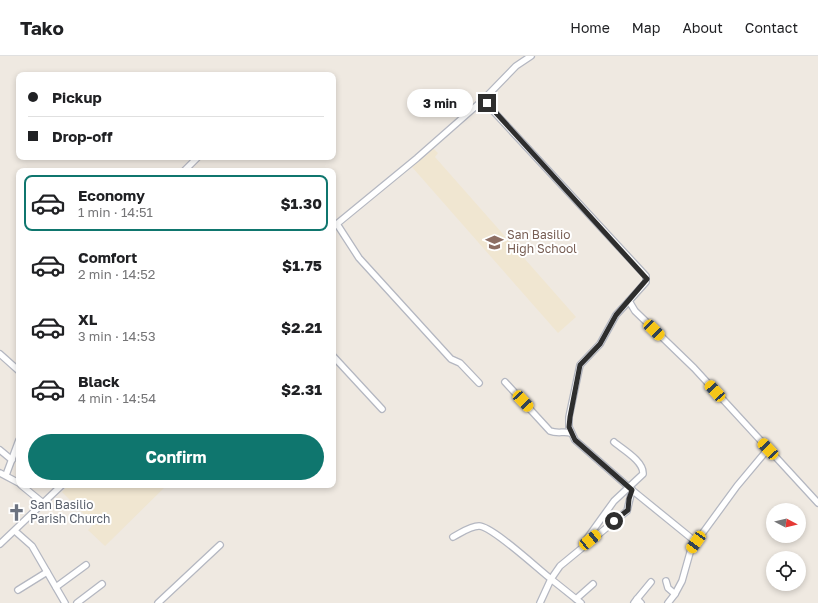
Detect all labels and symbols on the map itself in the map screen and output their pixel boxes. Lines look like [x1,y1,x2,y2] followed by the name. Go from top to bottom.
[407,89,473,117] callout: 3 min
[478,94,496,112] route end
[507,227,577,256] place label: San Basilio High School
[484,232,504,252] school or university icon: San Basilio High School
[641,317,667,343] car
[703,378,727,404] car
[510,388,536,414] car
[755,436,781,462] car
[30,497,110,526] place label: San Basilio Parish Church
[7,502,27,522] church icon: San Basilio Parish Church
[766,503,806,543] north arrow
[605,512,623,530] route start
[577,528,603,552] car
[684,529,708,555] car

